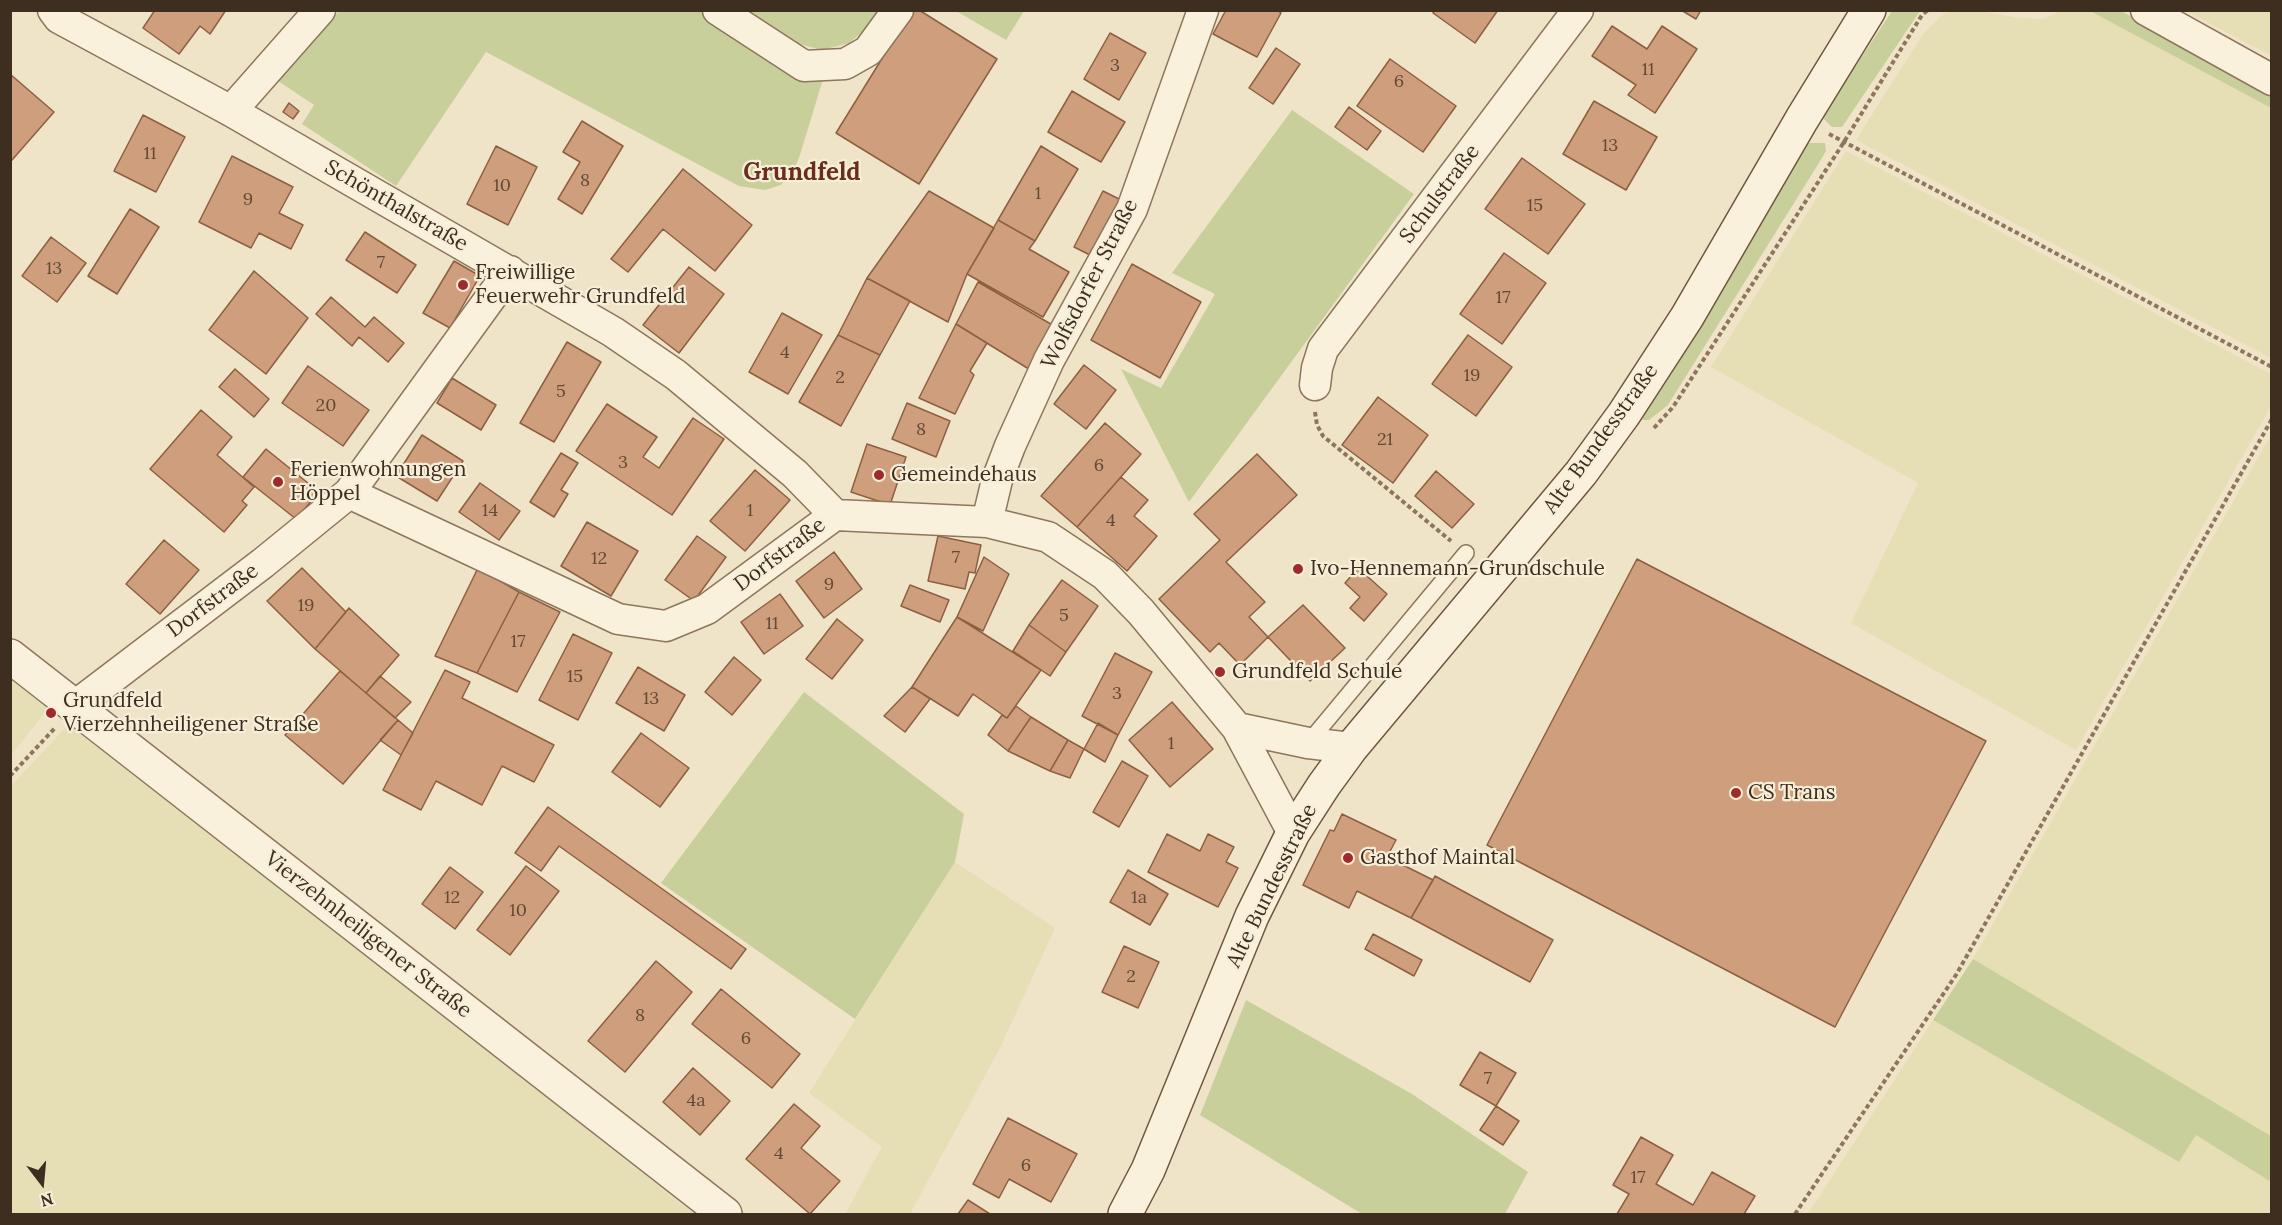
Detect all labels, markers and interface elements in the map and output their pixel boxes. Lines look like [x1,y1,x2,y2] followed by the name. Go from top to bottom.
[1110,55,1120,77] house number: 3
[1641,59,1655,81] house number: 11
[1394,71,1404,93] house number: 6
[1602,135,1618,157] house number: 13
[1395,140,1485,248] street label: Schulstraße
[143,143,157,165] house number: 11
[320,155,472,257] street label: Schönthalstraße
[743,159,861,187] district label: Grundfeld
[580,170,590,192] house number: 8
[493,175,511,197] house number: 10
[1035,183,1041,205] house number: 1
[243,189,253,211] house number: 9
[1036,195,1144,373] street label: Wolfsdorfer Straße
[1527,195,1543,217] house number: 15
[377,252,385,274] house number: 7
[46,258,62,280] house number: 13
[475,260,685,310] place label: Freiwillige Feuerwehr Grundfeld
[456,278,470,292] marker: Freiwillige Feuerwehr Grundfeld
[1496,287,1510,309] house number: 17
[780,342,790,364] house number: 4
[1538,359,1664,519] street label: Alte Bundesstraße
[1464,365,1480,387] house number: 19
[835,367,845,389] house number: 2
[556,381,566,403] house number: 5
[316,395,336,417] house number: 20
[916,419,926,441] house number: 8
[1377,429,1393,451] house number: 21
[618,452,628,474] house number: 3
[1094,455,1104,477] house number: 6
[290,457,466,507] place label: Ferienwohnungen Höppel
[891,462,1037,488] place label: Gemeindehaus
[872,468,886,482] marker: Gemeindehaus
[271,475,285,489] marker: Ferienwohnungen Höppel
[482,500,498,522] house number: 14
[747,500,753,522] house number: 1
[1106,510,1116,532] house number: 4
[730,513,830,597] street label: Dorfstraße
[952,547,960,569] house number: 7
[591,548,607,570] house number: 12
[1310,556,1605,582] place label: Ivo-Hennemann-Grundschule
[163,559,263,643] street label: Dorfstraße
[1291,562,1305,576] marker: Ivo-Hennemann-Grundschule
[824,574,834,596] house number: 9
[298,595,314,617] house number: 19
[1059,605,1069,627] house number: 5
[765,613,779,635] house number: 11
[511,631,525,653] house number: 17
[1232,659,1402,685] place label: Grundfeld Schule
[1213,665,1227,679] marker: Grundfeld Schule
[567,666,583,688] house number: 15
[1112,683,1122,705] house number: 3
[63,688,319,738] place label: Grundfeld Vierzehnheiligener Straße
[643,688,659,710] house number: 13
[44,706,58,720] marker: Grundfeld Vierzehnheiligener Straße
[1168,733,1174,755] house number: 1
[1748,780,1835,806] place label: CS Trans
[1729,786,1743,800] marker: CS Trans
[1221,800,1323,972] street label: Alte Bundesstraße
[1360,845,1515,871] place label: Gasthof Maintal
[260,846,476,1024] street label: Vierzehnheiligener Straße
[1341,851,1355,865] marker: Gasthof Maintal
[444,887,460,909] house number: 12
[1131,887,1147,909] house number: 1a
[509,900,527,922] house number: 10
[1126,966,1136,988] house number: 2
[635,1005,645,1027] house number: 8
[741,1028,751,1050] house number: 6
[1484,1068,1492,1090] house number: 7
[686,1090,706,1112] house number: 4a
[774,1143,784,1165] house number: 4
[12,1153,72,1213] north arrow
[1021,1155,1031,1177] house number: 6
[1631,1167,1645,1189] house number: 17
[38,1189,56,1212] text: N

